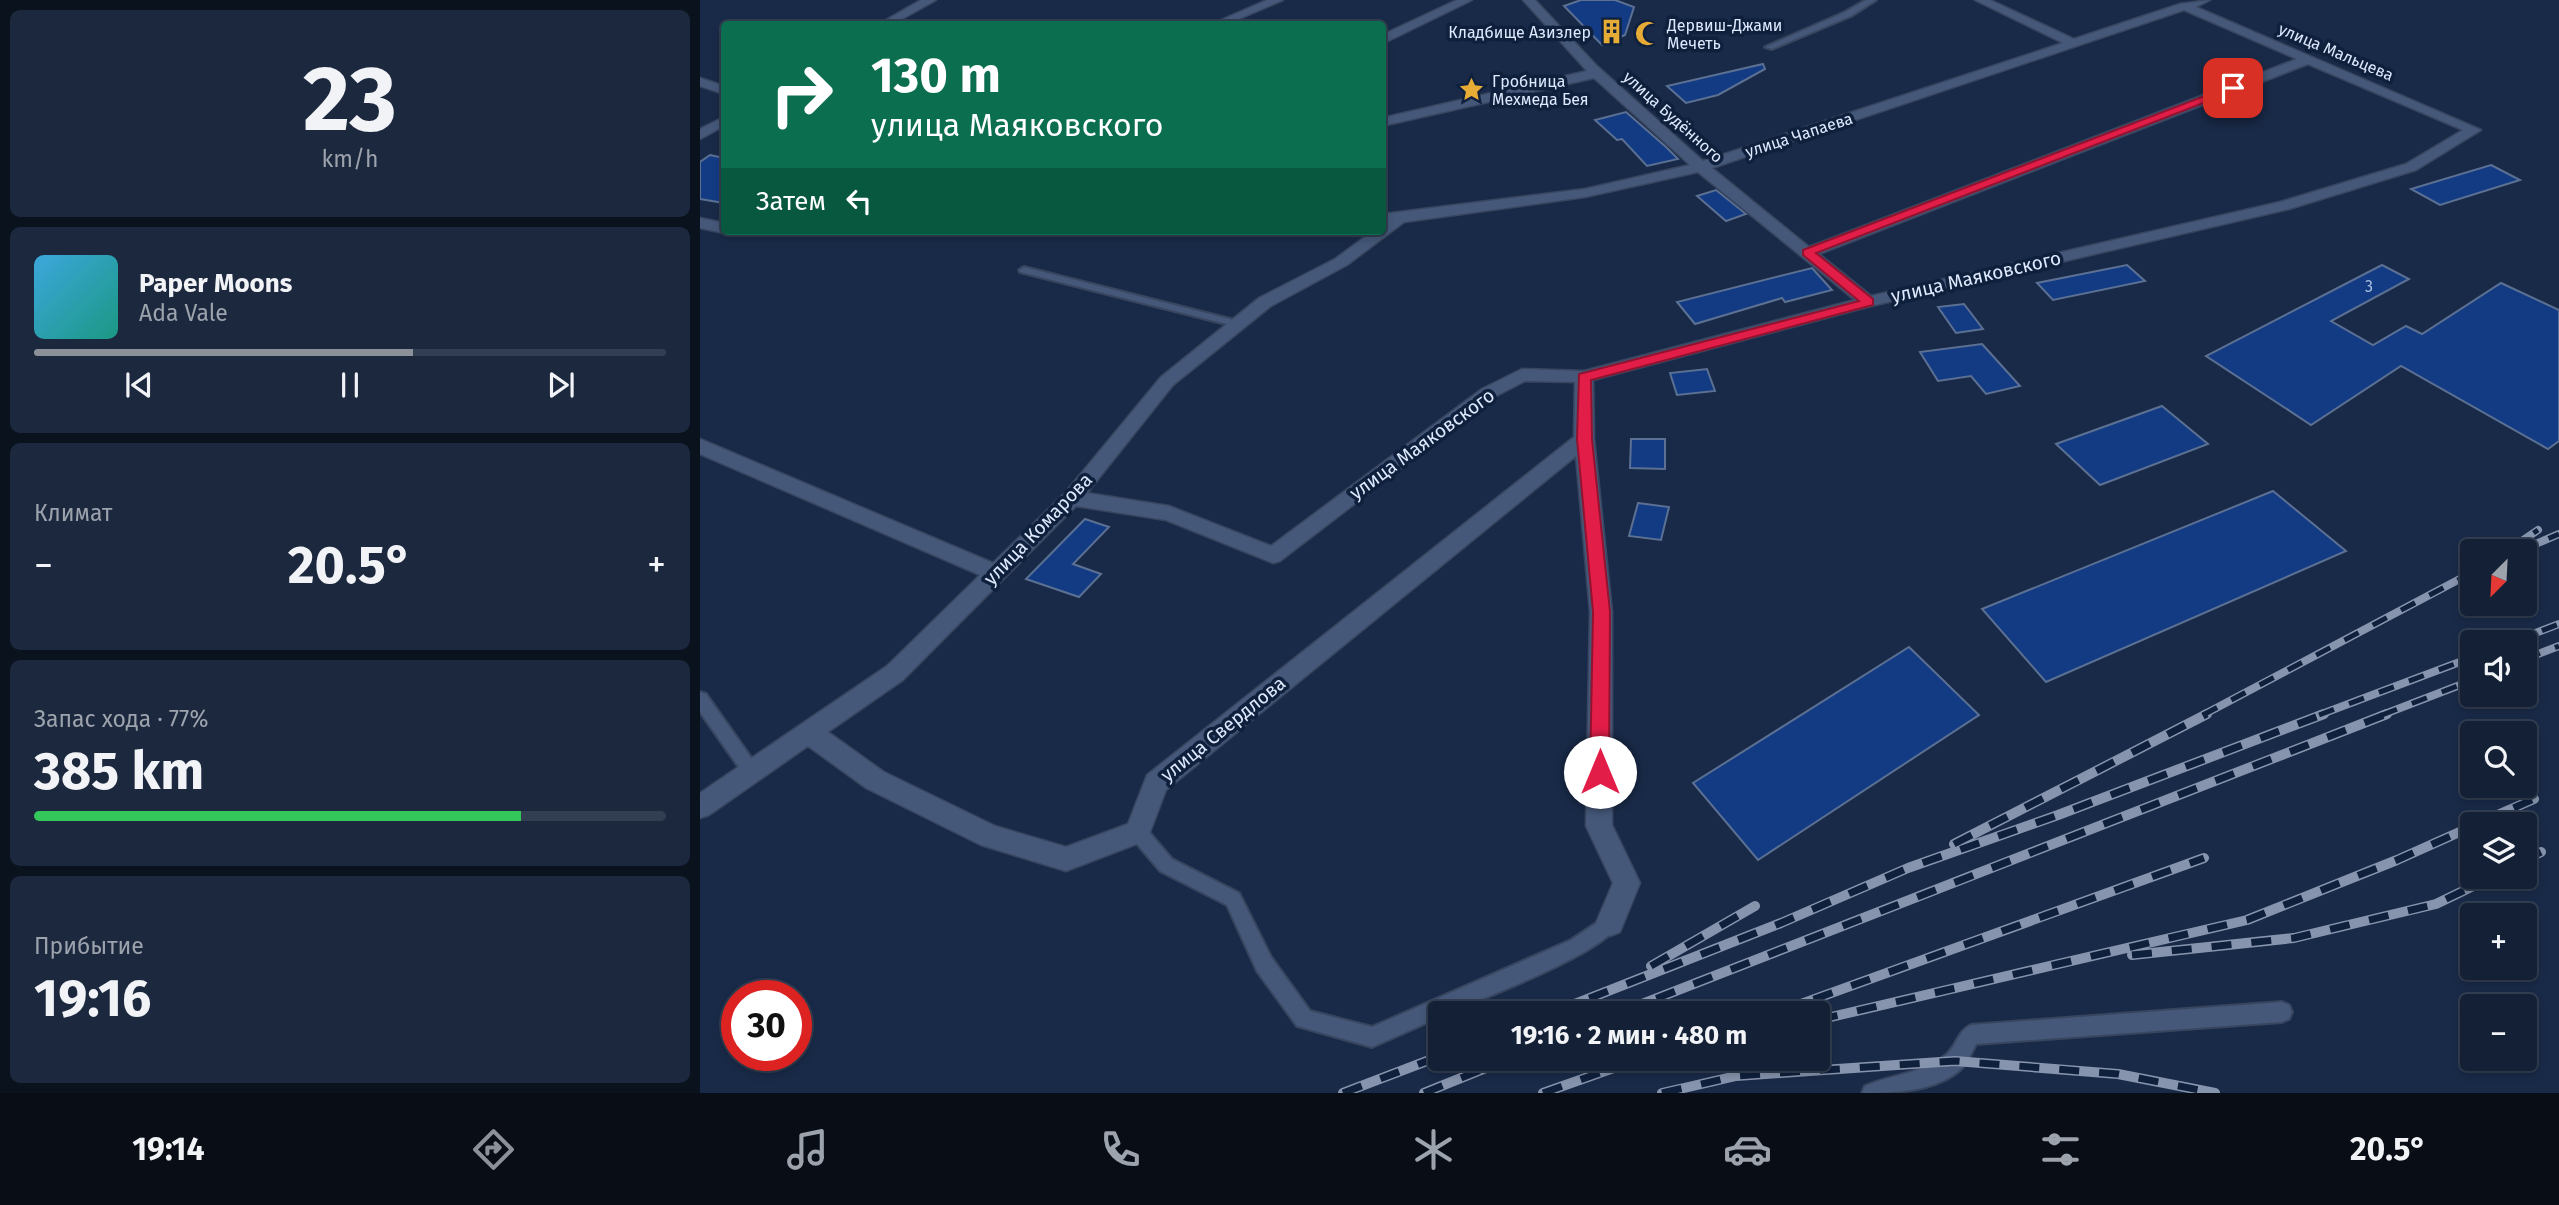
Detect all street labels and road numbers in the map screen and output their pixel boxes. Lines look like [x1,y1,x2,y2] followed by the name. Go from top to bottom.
[2276,19,2396,85] street label: улица Мальцева
[1619,67,1727,167] street label: улица Будённого
[1743,109,1855,161] street label: улица Чапаева
[1889,246,2063,308] street label: улица Маяковского
[1345,384,1499,504] street label: улица Маяковского
[979,468,1097,590] street label: улица Комарова
[1156,672,1290,786] street label: улица Свердлова

